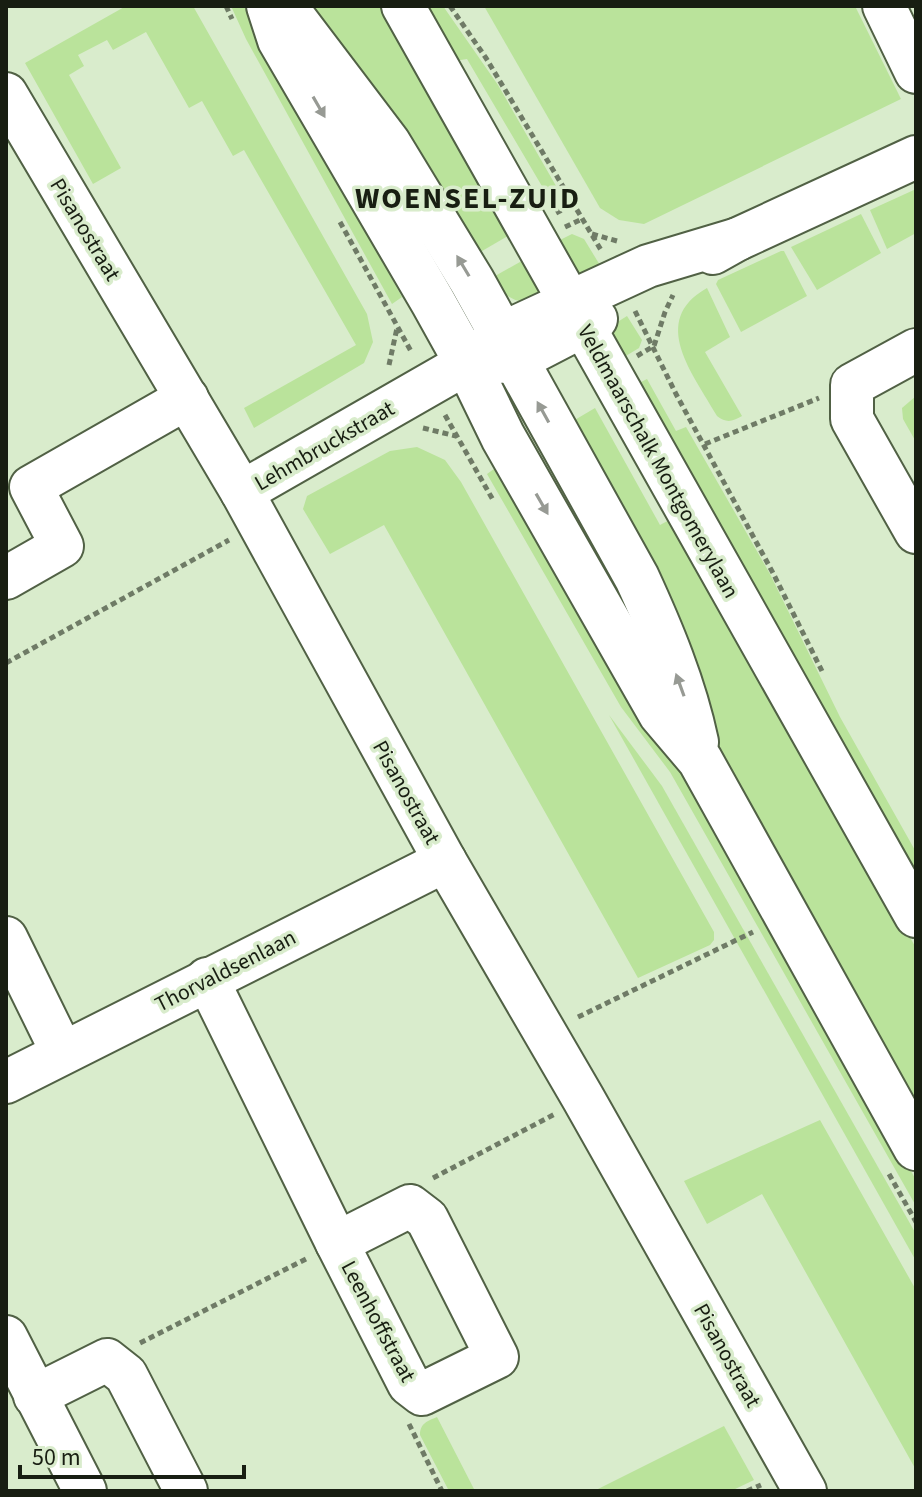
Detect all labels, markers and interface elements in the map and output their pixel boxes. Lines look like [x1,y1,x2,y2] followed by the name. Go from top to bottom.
[312,96,326,118] one-way arrow
[42,172,129,287] street label: Pisanostraat
[355,177,581,220] district label: WOENSEL-ZUID
[456,255,470,277] one-way arrow
[569,319,747,604] street label: Veldmaarschalk Montgomerylaan
[249,393,401,499] street label: Lehmbruckstraat
[536,401,550,424] one-way arrow
[535,493,549,515] one-way arrow
[673,673,686,697] one-way arrow
[364,735,448,851] street label: Pisanostraat
[149,922,302,1020] street label: Thorvaldsenlaan
[333,1255,424,1388] street label: Leenhoffstraat
[685,1298,769,1414] street label: Pisanostraat
[20,1429,244,1479] scale bar
[32,1440,81,1475] text: 50 m

